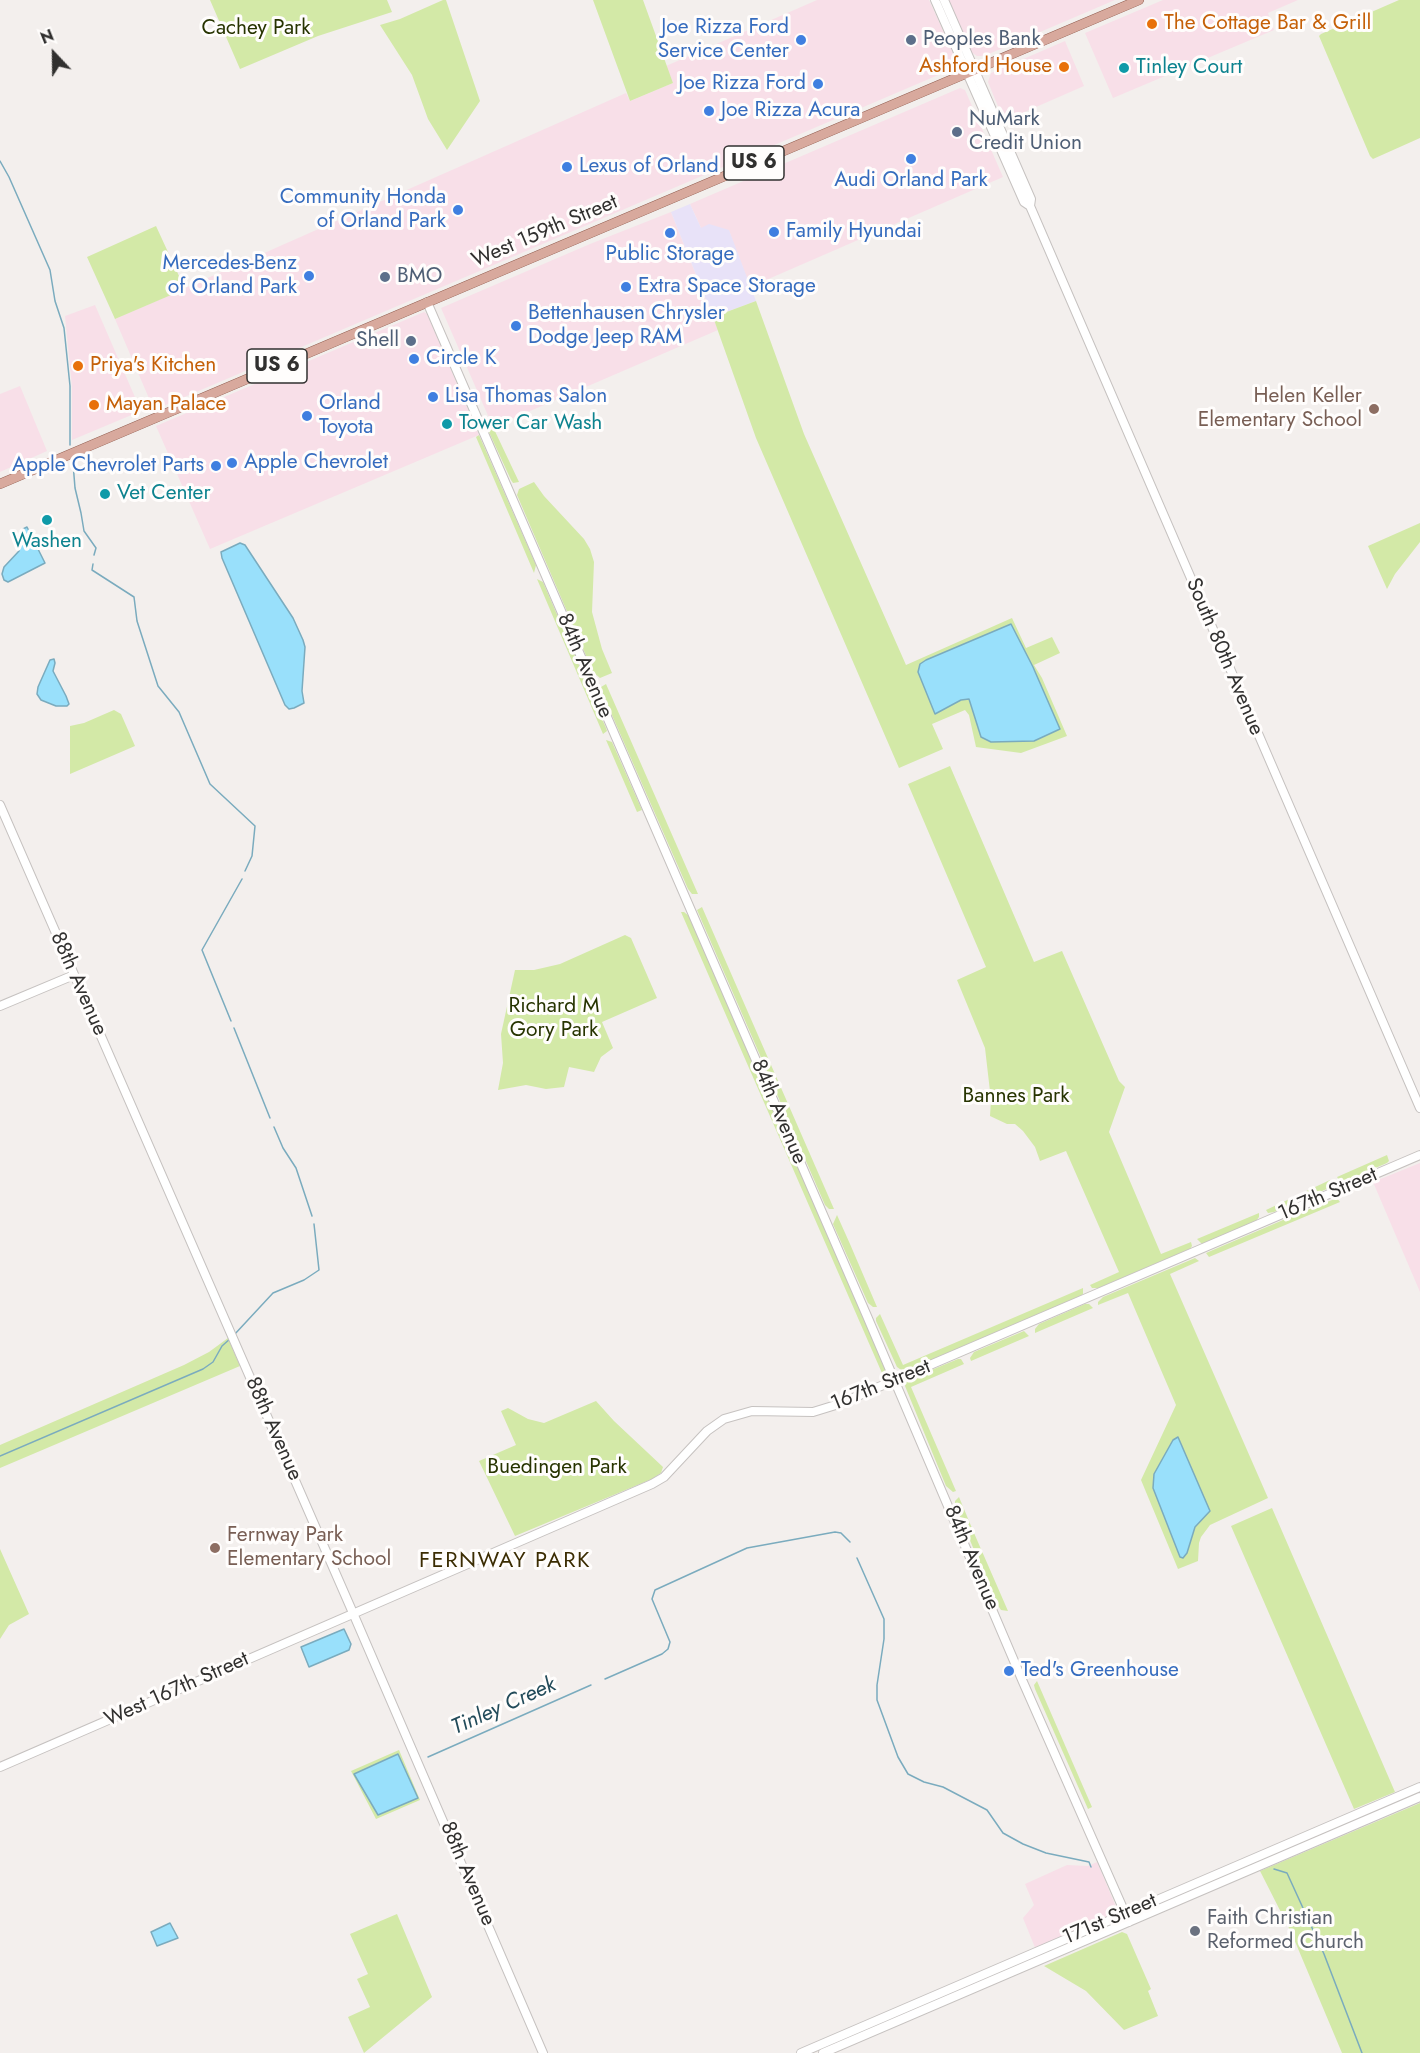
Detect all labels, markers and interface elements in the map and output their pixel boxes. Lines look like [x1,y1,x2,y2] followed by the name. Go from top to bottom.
[1164,11,1371,37] place label: The Cottage Bar & Grill
[658,15,789,65] place label: Joe Rizza Ford Service Center
[201,16,311,42] park label: Cachey Park
[1145,17,1159,31] marker: The Cottage Bar & Grill
[24,24,84,84] north arrow
[37,24,57,50] text: N
[923,27,1041,53] place label: Peoples Bank
[794,33,808,47] marker: Joe Rizza Ford Service Center
[904,33,918,47] marker: Peoples Bank
[919,54,1052,80] place label: Ashford House
[1136,55,1242,81] place label: Tinley Court
[1057,60,1071,74] marker: Ashford House
[1117,61,1131,75] marker: Tinley Court
[678,71,806,97] place label: Joe Rizza Ford
[811,77,825,91] marker: Joe Rizza Ford
[721,98,860,124] place label: Joe Rizza Acura
[702,104,716,118] marker: Joe Rizza Acura
[969,107,1082,157] place label: NuMark Credit Union
[950,125,964,139] marker: NuMark Credit Union
[724,146,784,180] road number: US 6
[904,152,918,166] marker: Audi Orland Park
[579,154,719,180] place label: Lexus of Orland
[560,160,574,174] marker: Lexus of Orland
[834,168,988,194] place label: Audi Orland Park
[280,185,446,235] place label: Community Honda of Orland Park
[468,190,622,274] street label: West 159th Street
[451,203,465,217] marker: Community Honda of Orland Park
[786,219,922,245] place label: Family Hyundai
[767,225,781,239] marker: Family Hyundai
[663,226,677,240] marker: Public Storage
[606,242,734,268] place label: Public Storage
[163,251,297,301] place label: Mercedes-Benz of Orland Park
[397,264,442,290] place label: BMO
[302,269,316,283] marker: Mercedes-Benz of Orland Park
[378,270,392,284] marker: BMO
[638,274,816,300] place label: Extra Space Storage
[619,280,633,294] marker: Extra Space Storage
[528,301,725,351] place label: Bettenhausen Chrysler Dodge Jeep RAM
[509,319,523,333] marker: Bettenhausen Chrysler Dodge Jeep RAM
[356,328,399,354] place label: Shell
[404,334,418,348] marker: Shell
[426,346,497,372] place label: Circle K
[247,349,307,383] road number: US 6
[407,352,421,366] marker: Circle K
[90,353,216,379] place label: Priya's Kitchen
[71,359,85,373] marker: Priya's Kitchen
[445,384,607,410] place label: Lisa Thomas Salon
[1198,384,1362,434] place label: Helen Keller Elementary School
[426,390,440,404] marker: Lisa Thomas Salon
[319,391,381,441] place label: Orland Toyota
[106,392,226,418] place label: Mayan Palace
[87,398,101,412] marker: Mayan Palace
[1367,402,1381,416] marker: Helen Keller Elementary School
[300,409,314,423] marker: Orland Toyota
[459,411,602,437] place label: Tower Car Wash
[440,417,454,431] marker: Tower Car Wash
[244,450,388,476] place label: Apple Chevrolet
[12,453,204,479] place label: Apple Chevrolet Parts
[225,456,239,470] marker: Apple Chevrolet
[209,459,223,473] marker: Apple Chevrolet Parts
[117,481,211,507] place label: Vet Center
[98,487,112,501] marker: Vet Center
[40,513,54,527] marker: Washen
[12,529,82,555] place label: Washen
[1180,575,1268,739] street label: South 80th Avenue
[551,610,617,722] street label: 84th Avenue
[44,928,112,1040] street label: 88th Avenue
[509,994,599,1044] park label: Richard M Gory Park
[745,1056,811,1168] street label: 84th Avenue
[963,1084,1069,1110] park label: Bannes Park
[1275,1163,1381,1227] street label: 167th Street
[828,1355,934,1417] street label: 167th Street
[239,1373,307,1485] street label: 88th Avenue
[487,1455,627,1481] park label: Buedingen Park
[938,1502,1004,1614] street label: 84th Avenue
[227,1523,391,1573] place label: Fernway Park Elementary School
[208,1541,222,1555] marker: Fernway Park Elementary School
[419,1549,591,1575] district label: FERNWAY PARK
[101,1647,253,1733] street label: West 167th Street
[1021,1658,1179,1684] place label: Ted's Greenhouse
[1002,1664,1016,1678] marker: Ted's Greenhouse
[448,1672,560,1742] water label: Tinley Creek
[434,1818,500,1930] street label: 88th Avenue
[1059,1889,1161,1951] street label: 171st Street
[1207,1906,1364,1956] place label: Faith Christian Reformed Church
[1188,1924,1202,1938] marker: Faith Christian Reformed Church

